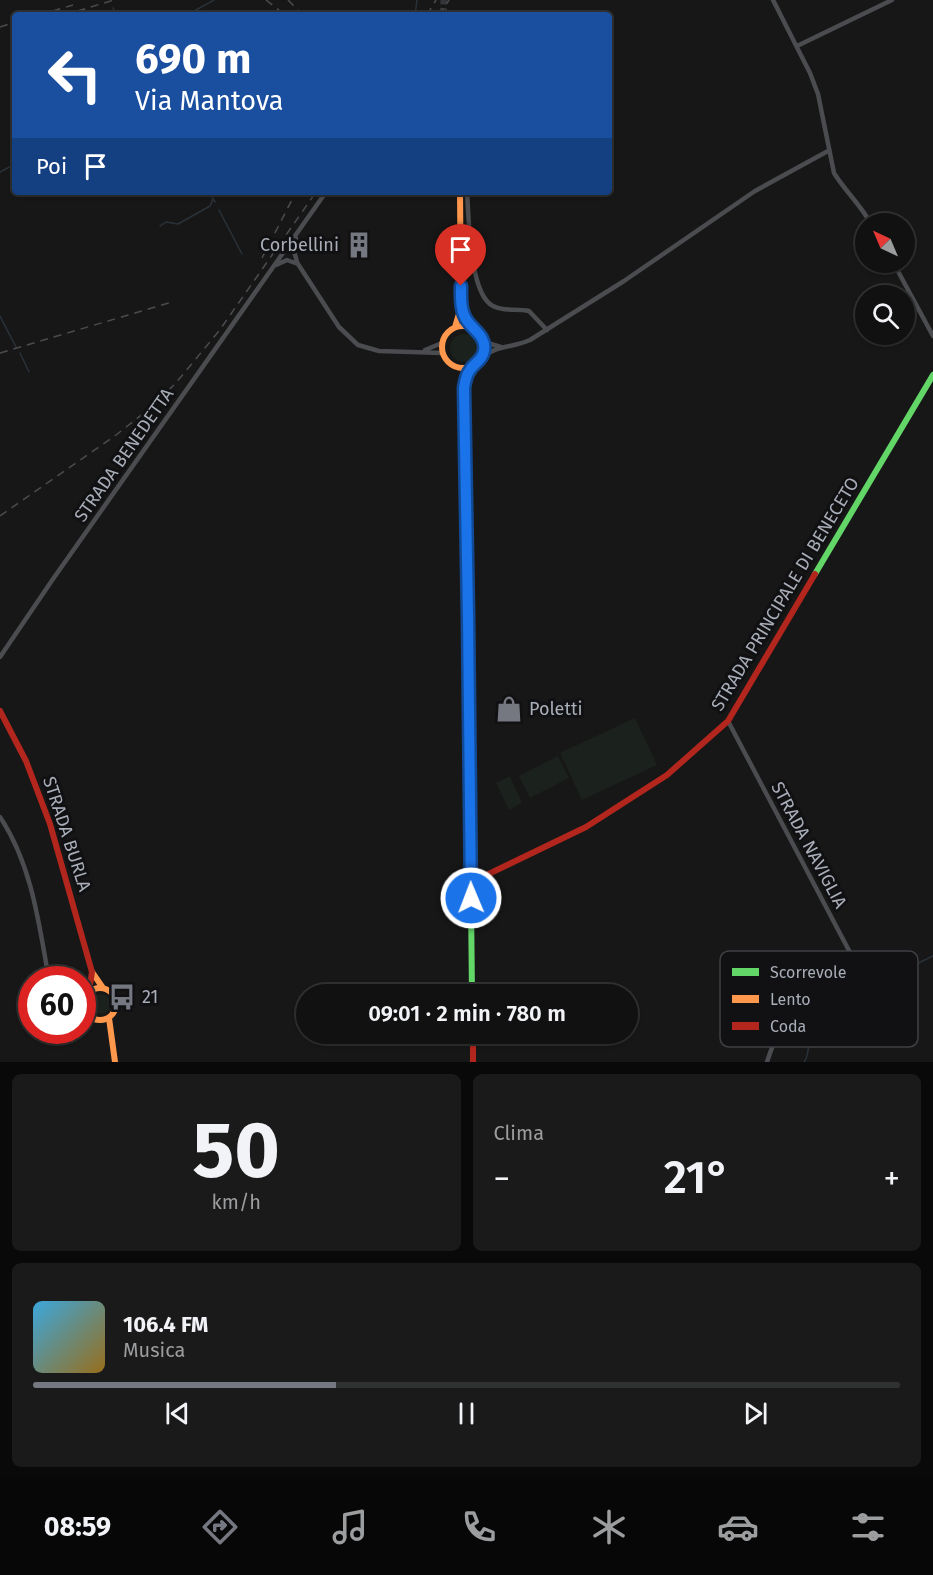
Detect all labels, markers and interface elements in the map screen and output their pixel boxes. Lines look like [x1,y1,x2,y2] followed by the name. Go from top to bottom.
[135,34,252,84] text: 690 m
[36,36,114,114] icon: left
[135,85,284,117] text: Via Mantova
[79,150,112,183] icon: arrive
[36,153,67,180] text: Poi
[855,213,915,273] north arrow
[855,213,915,345] map controls
[435,224,486,286] pin
[344,230,374,260] building icon: Corbellini
[444,233,477,266] icon: arrive
[260,234,339,256] place label: Corbellini
[855,285,915,345] button: search
[70,383,179,526] street label: STRADA BENEDETTA
[706,473,864,715] street label: STRADA PRINCIPALE DI BENECETO
[494,694,524,724] shop icon: Poletti
[529,698,583,720] place label: Poletti
[38,774,96,895] street label: STRADA BURLA
[766,778,852,913] street label: STRADA NAVIGLIA
[439,866,503,930] position arrow
[720,951,918,1047] legend
[770,963,846,982] text: Scorrevole
[18,966,96,1044] speed limit sign: 60
[107,982,137,1012] bus stop icon: 21
[142,986,158,1008] place label: 21
[770,990,811,1009] text: Lento
[368,1000,566,1027] text: 09:01 · 2 min · 780 m
[770,1017,806,1036] text: Coda
[193,1104,280,1198] text: 50
[494,1121,544,1145] text: Clima
[664,1151,730,1205] text: 21°
[494,1159,510,1199] text: −
[884,1159,900,1199] text: +
[212,1190,261,1214] text: km/h
[123,1311,208,1338] text: 106.4 FM
[123,1338,185,1362] text: Musica
[161,1397,194,1430] icon: previous
[450,1397,483,1430] icon: pause
[739,1397,772,1430] icon: next
[199,1506,241,1548] icon: directions
[329,1506,371,1548] icon: music
[458,1506,500,1548] icon: phone
[588,1506,630,1548] icon: climate
[717,1506,759,1548] icon: car
[847,1506,889,1548] icon: filters
[44,1511,111,1543] text: 08:59

